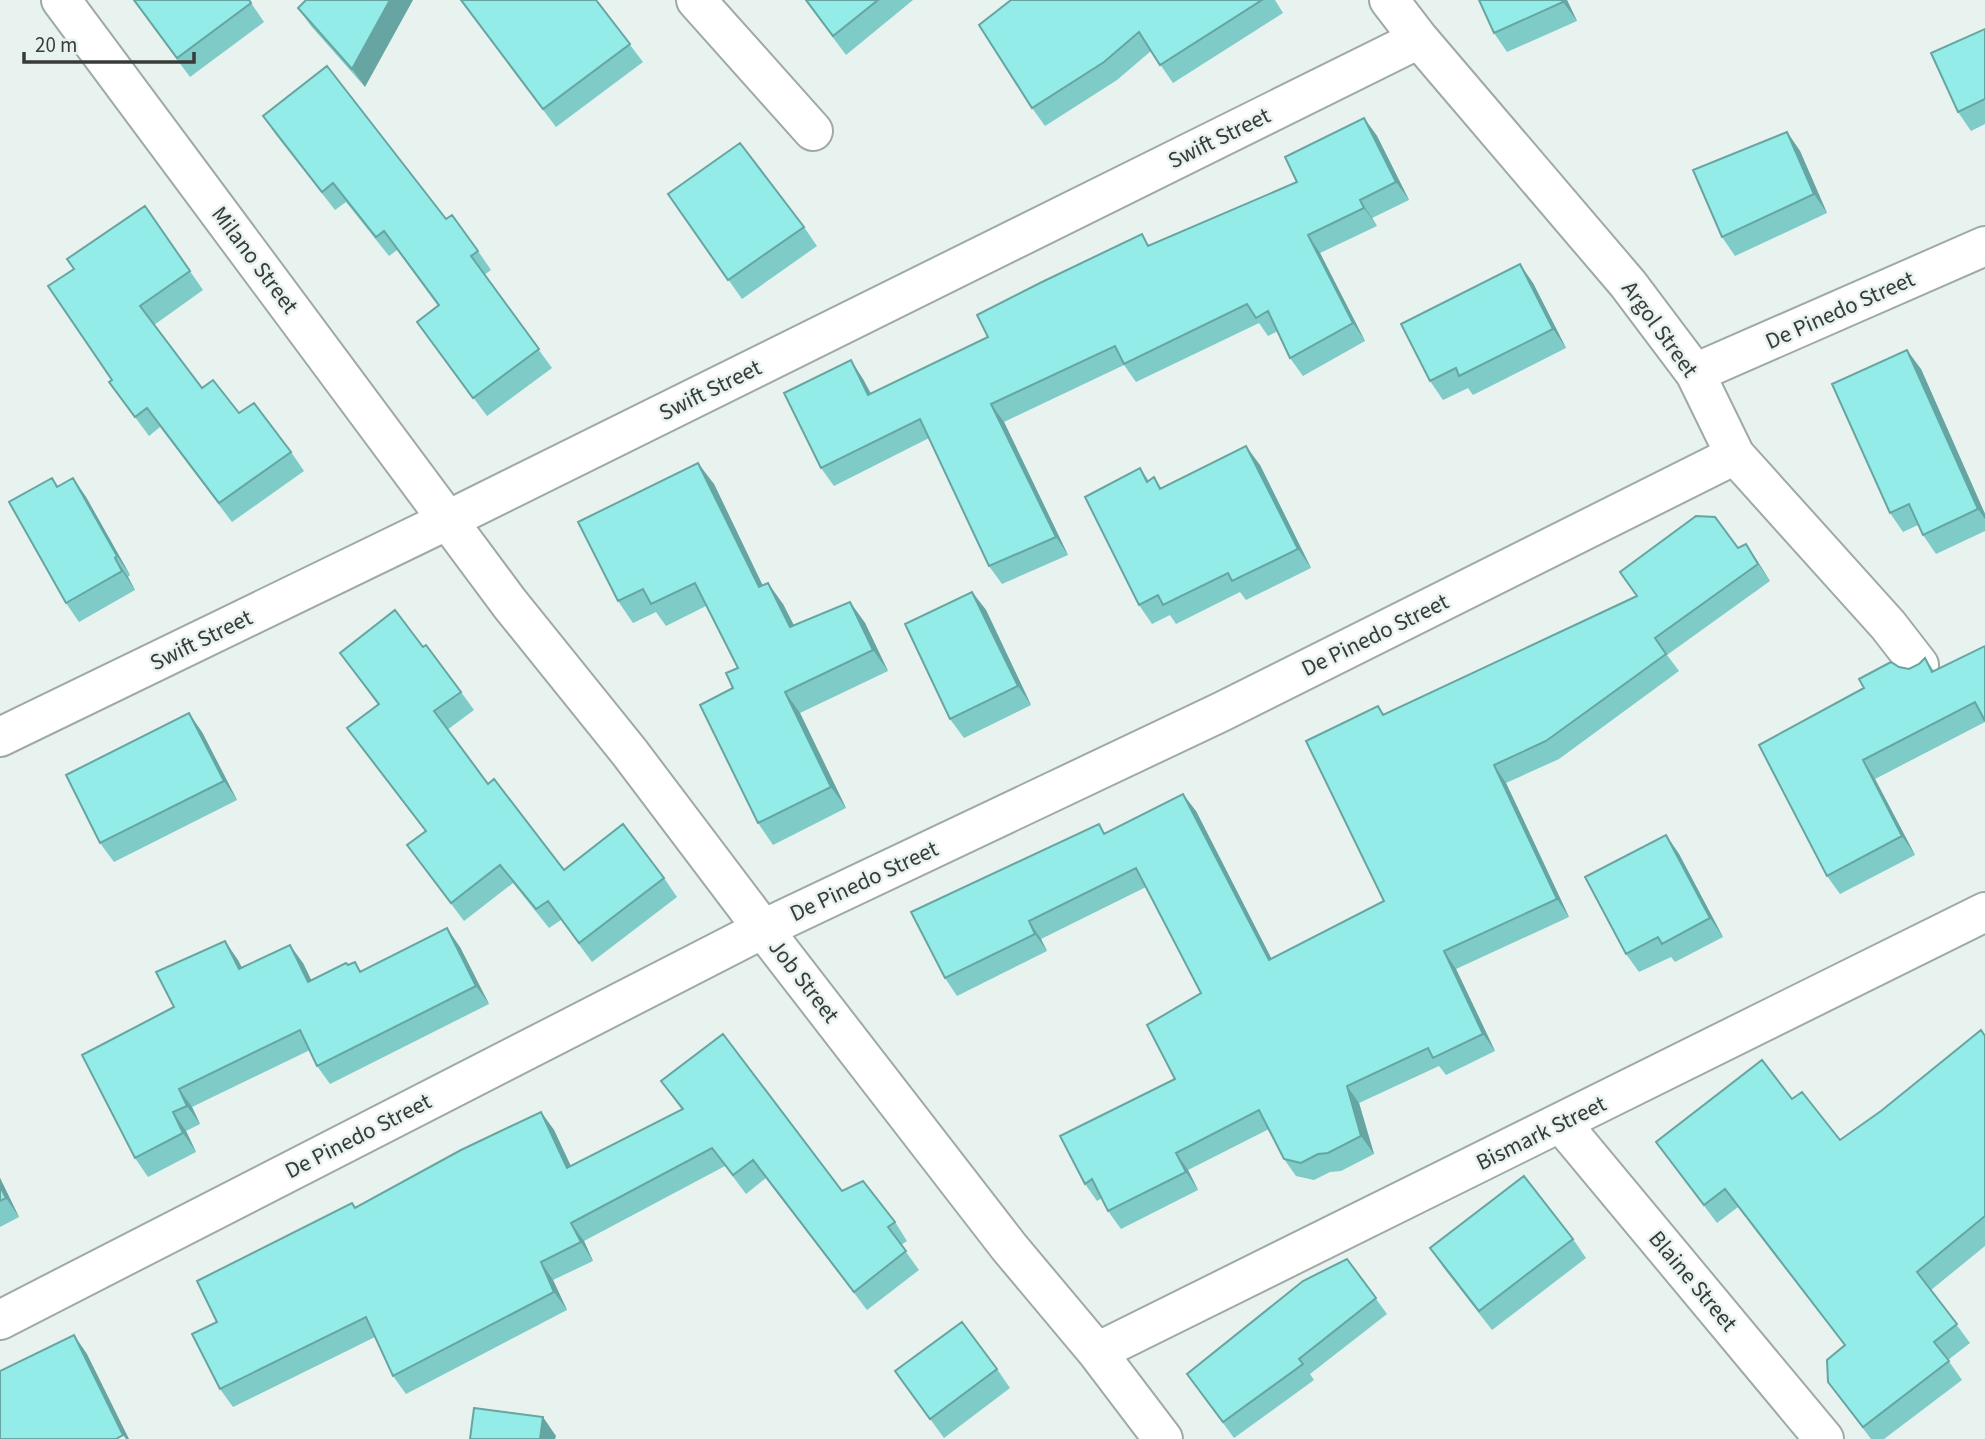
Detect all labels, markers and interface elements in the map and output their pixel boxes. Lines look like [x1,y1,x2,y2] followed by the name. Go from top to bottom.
[24,21,194,65] scale bar
[35,30,77,60] text: 20 m
[1162,99,1276,177] street label: Swift Street
[204,199,307,321] street label: Milano Street
[1760,262,1920,358] street label: De Pinedo Street
[1614,274,1706,384] street label: Argol Street
[653,351,767,429] street label: Swift Street
[1296,585,1454,685] street label: De Pinedo Street
[144,601,258,679] street label: Swift Street
[784,832,944,930] street label: De Pinedo Street
[761,932,847,1030] street label: Job Street
[279,1085,437,1187] street label: De Pinedo Street
[1470,1087,1612,1179] street label: Bismark Street
[1641,1223,1745,1339] street label: Blaine Street

